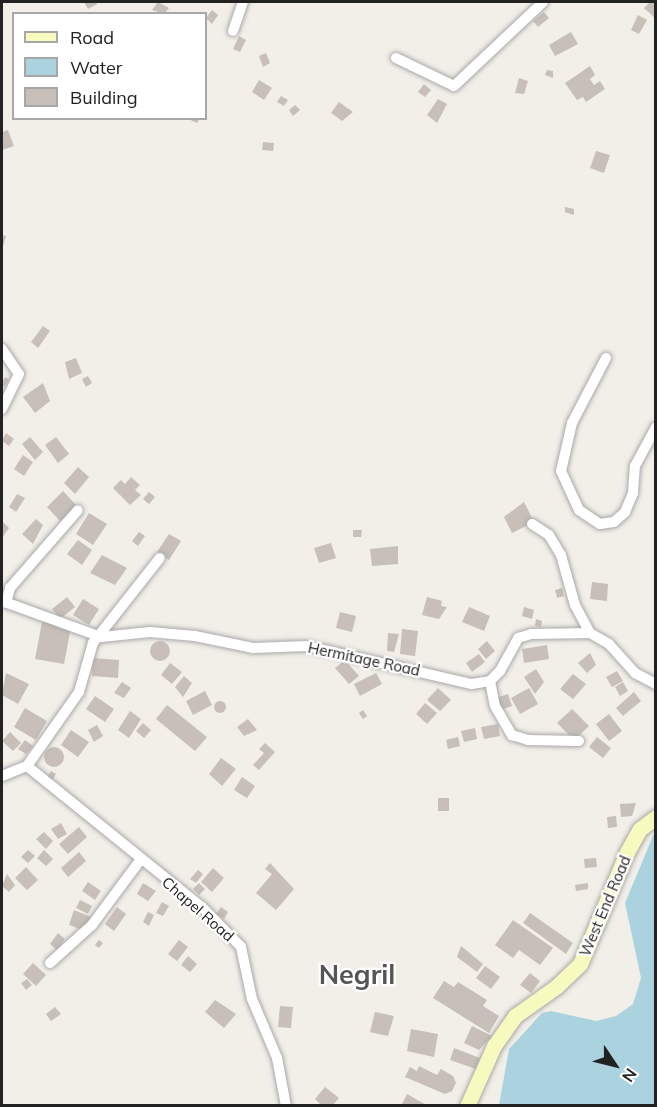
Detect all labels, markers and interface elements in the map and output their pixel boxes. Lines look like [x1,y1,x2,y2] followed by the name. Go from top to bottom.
[12,12,207,120] legend
[70,26,114,49] text: Road
[70,56,122,79] text: Water
[70,86,138,109] text: Building
[306,638,422,680] street label: Hermitage Road
[576,853,634,959] street label: West End Road
[158,873,238,945] street label: Chapel Road
[319,959,395,991] district label: Negril
[585,1035,645,1095] north arrow
[618,1065,641,1086] text: N

